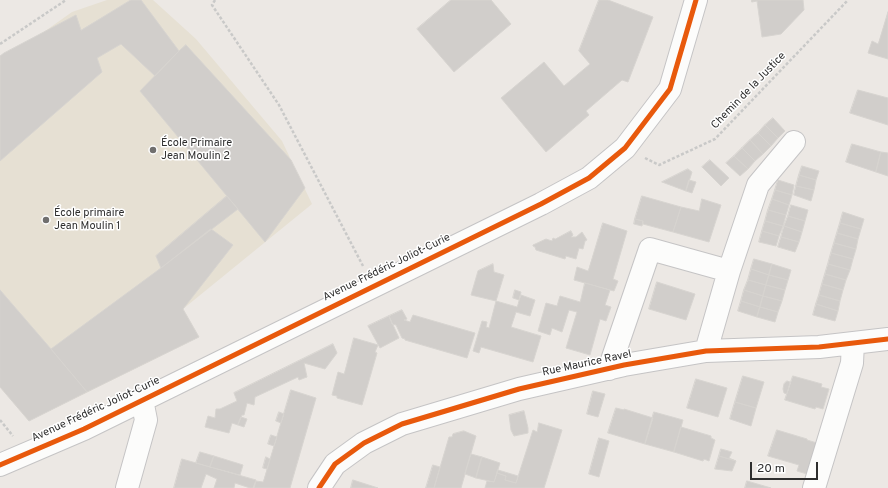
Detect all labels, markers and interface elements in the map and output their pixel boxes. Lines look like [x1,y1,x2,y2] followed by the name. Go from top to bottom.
[709,50,789,132] street label: Chemin de la Justice
[161,137,232,163] place label: École Primaire Jean Moulin 2
[148,145,158,155] marker: École Primaire Jean Moulin 2
[54,207,124,233] place label: École primaire Jean Moulin 1
[41,215,51,225] marker: École primaire Jean Moulin 1
[321,231,453,305] street label: Avenue Frédéric Joliot-Curie
[541,348,633,380] street label: Rue Maurice Ravel
[30,374,162,446] street label: Avenue Frédéric Joliot-Curie
[752,454,820,480] scale bar
[757,461,785,477] text: 20 m

